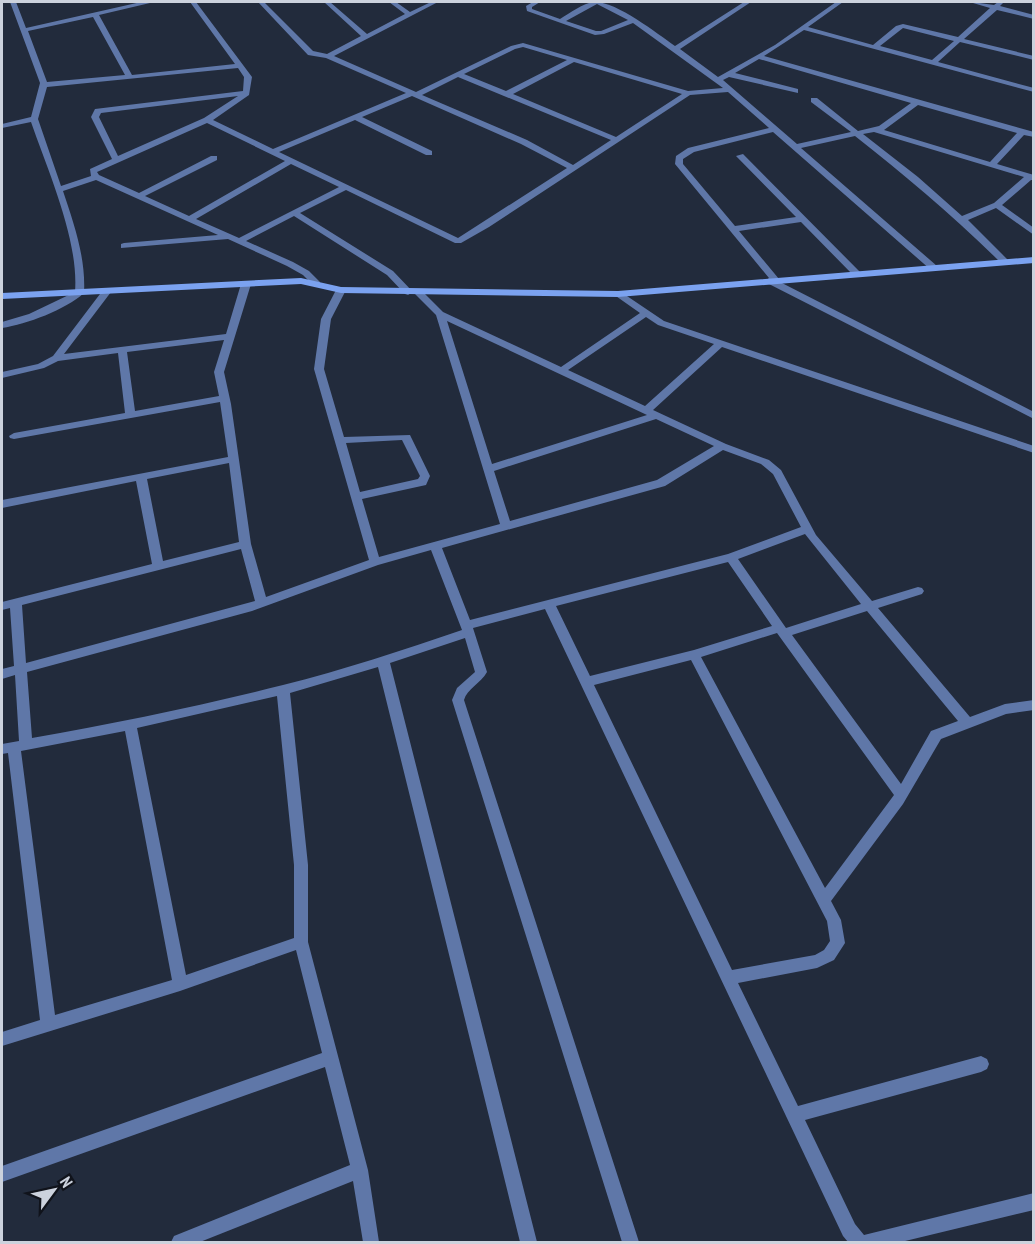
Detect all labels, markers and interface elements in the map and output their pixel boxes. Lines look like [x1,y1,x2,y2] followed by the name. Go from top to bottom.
[24,1160,84,1220] north arrow
[56,1173,77,1191] text: N

